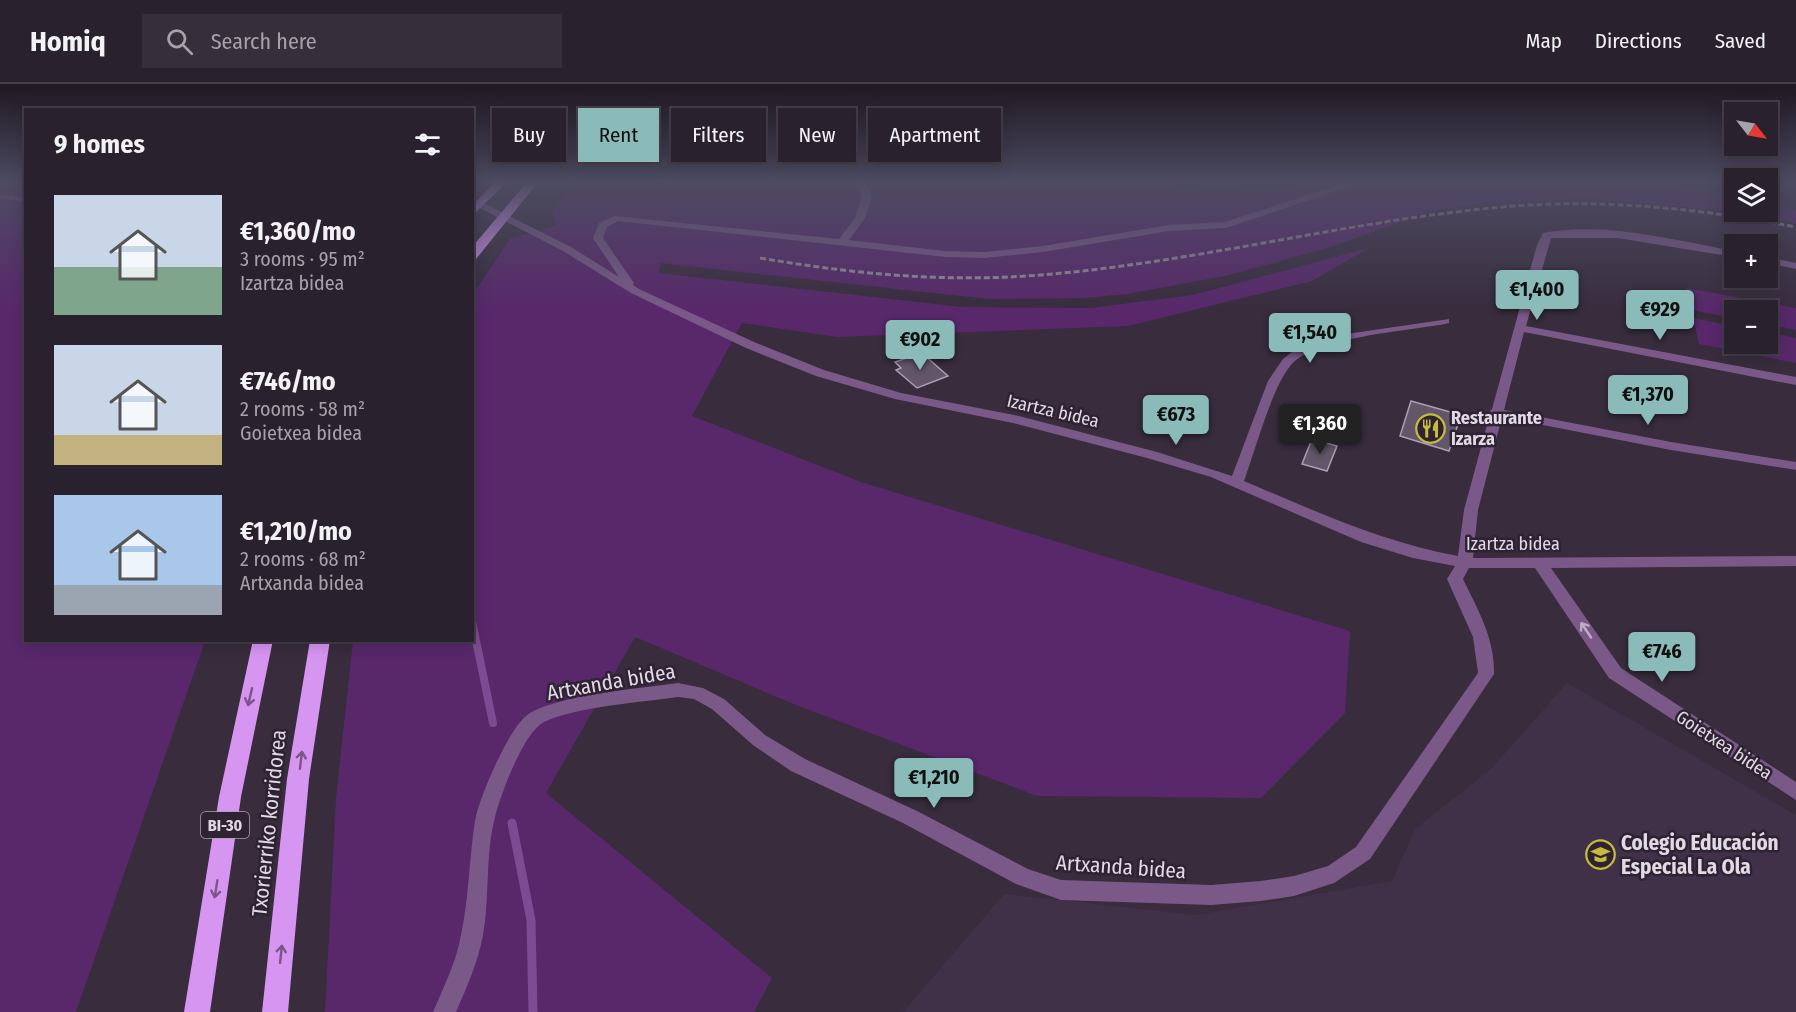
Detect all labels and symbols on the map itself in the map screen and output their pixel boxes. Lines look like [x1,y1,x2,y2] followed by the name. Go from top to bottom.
[1724,102,1778,156] north arrow
[1488,270,1586,321] pin: €1,400
[1624,290,1696,341] pin: €929
[1261,313,1359,364] pin: €1,540
[884,320,956,371] pin: €902
[1599,375,1697,426] pin: €1,370
[1005,390,1101,432] street label: Izartza bidea
[1140,395,1212,446] pin: €673
[1271,404,1369,455] pin: €1,360
[1451,407,1542,450] place label: Restaurante Izarza
[1414,412,1446,444] restaurant icon: Restaurante Izarza
[1466,533,1560,555] street label: Izartza bidea
[1580,623,1592,639] one-way arrow
[1626,632,1698,683] pin: €746
[545,658,677,706] street label: Artxanda bidea
[243,688,255,707] one-way arrow
[1672,706,1776,784] street label: Goietxea bidea
[246,728,292,918] street label: Txorierriko korridorea
[295,750,306,770] one-way arrow
[885,758,983,809] pin: €1,210
[201,812,249,838] road number: BI-30
[1621,830,1779,880] place label: Colegio Educación Especial La Ola
[1584,839,1616,871] school or university icon: Colegio Educación Especial La Ola
[1055,849,1187,885] street label: Artxanda bidea
[210,879,221,899] one-way arrow
[276,944,287,964] one-way arrow

